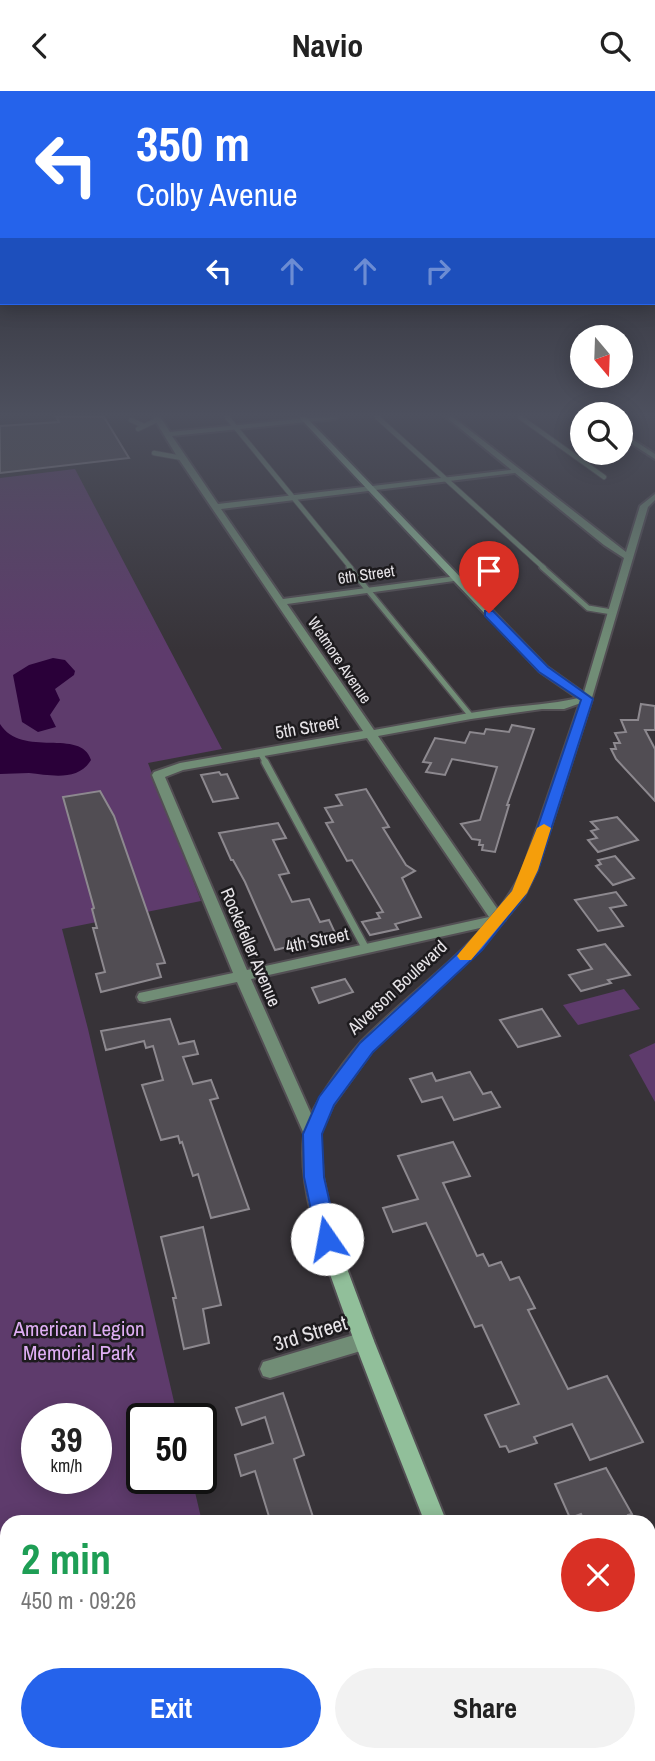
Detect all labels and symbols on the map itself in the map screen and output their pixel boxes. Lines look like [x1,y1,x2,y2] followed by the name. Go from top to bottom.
[570,325,634,389] north arrow
[459,541,519,613] pin
[336,559,396,589] street label: 6th Street
[303,612,377,708] street label: Wetmore Avenue
[273,709,341,745] street label: 5th Street
[215,884,287,1010] street label: Rockefeller Avenue
[283,921,351,959] street label: 4th Street
[341,934,452,1040] street label: Alverson Boulevard
[290,1202,364,1276] position arrow
[270,1308,351,1358] street label: 3rd Street
[12,1314,145,1367] park label: American Legion Memorial Park
[126,1403,217,1494] speed limit sign: 50

